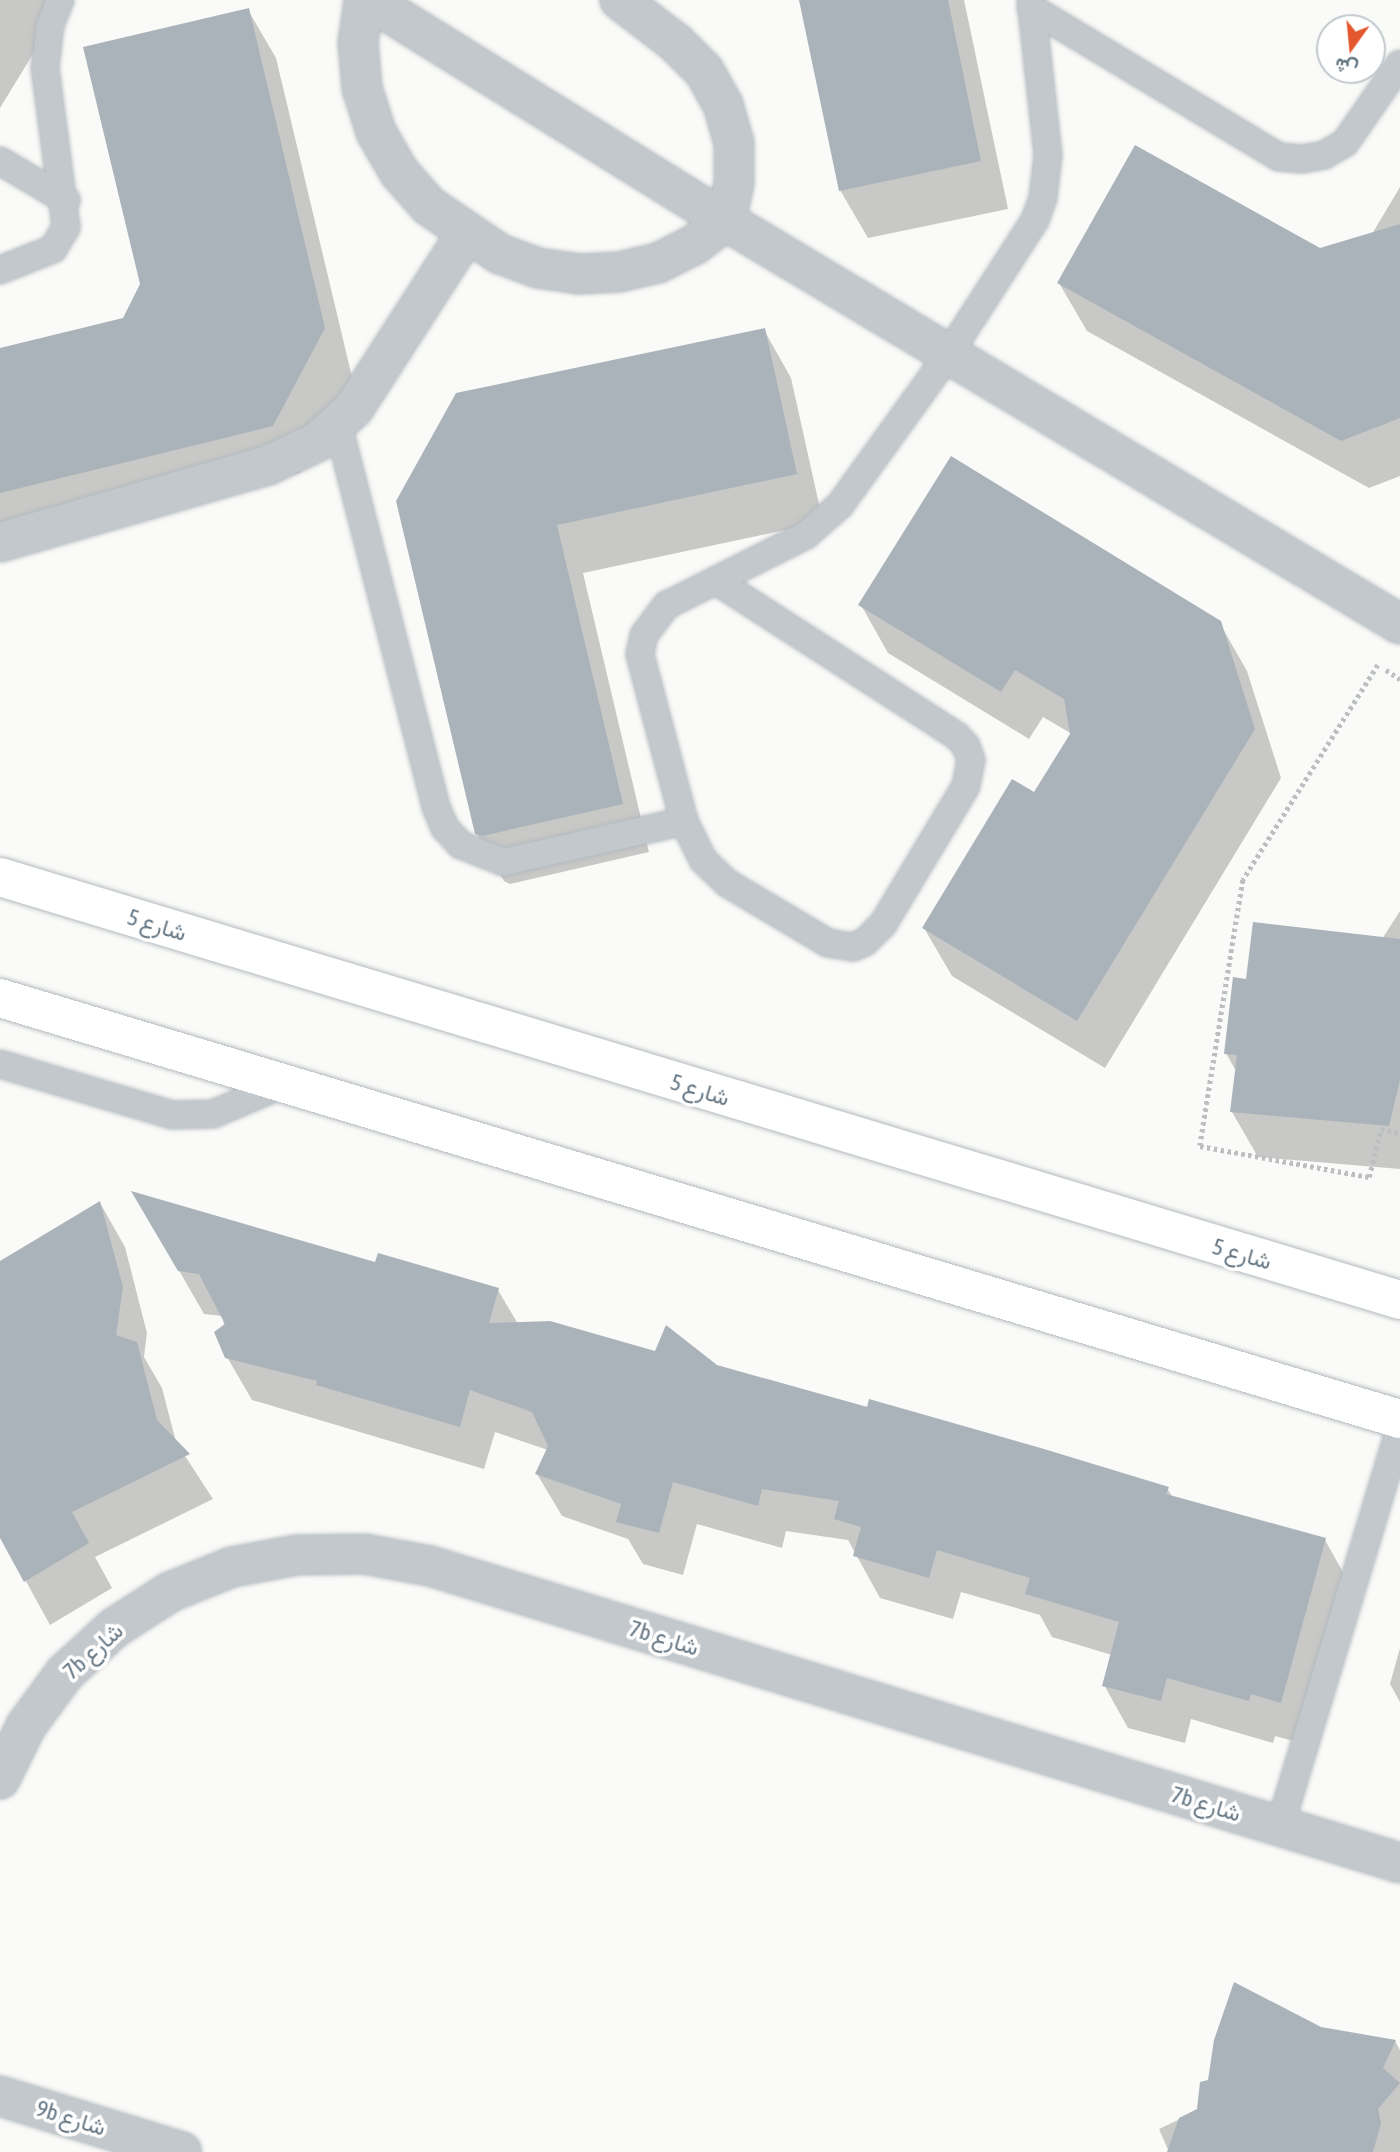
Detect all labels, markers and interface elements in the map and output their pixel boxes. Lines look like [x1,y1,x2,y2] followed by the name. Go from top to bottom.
[1316,14,1386,84] north arrow
[1332,54,1360,81] text: ش
[124,903,190,947] street label: شارع 5
[667,1068,733,1112] street label: شارع 5
[1209,1232,1275,1276] street label: شارع 5
[626,1614,702,1662] street label: 7b شارع
[57,1617,129,1685] street label: 7b شارع
[1168,1780,1244,1828] street label: 7b شارع
[33,2094,109,2142] street label: 9b شارع

